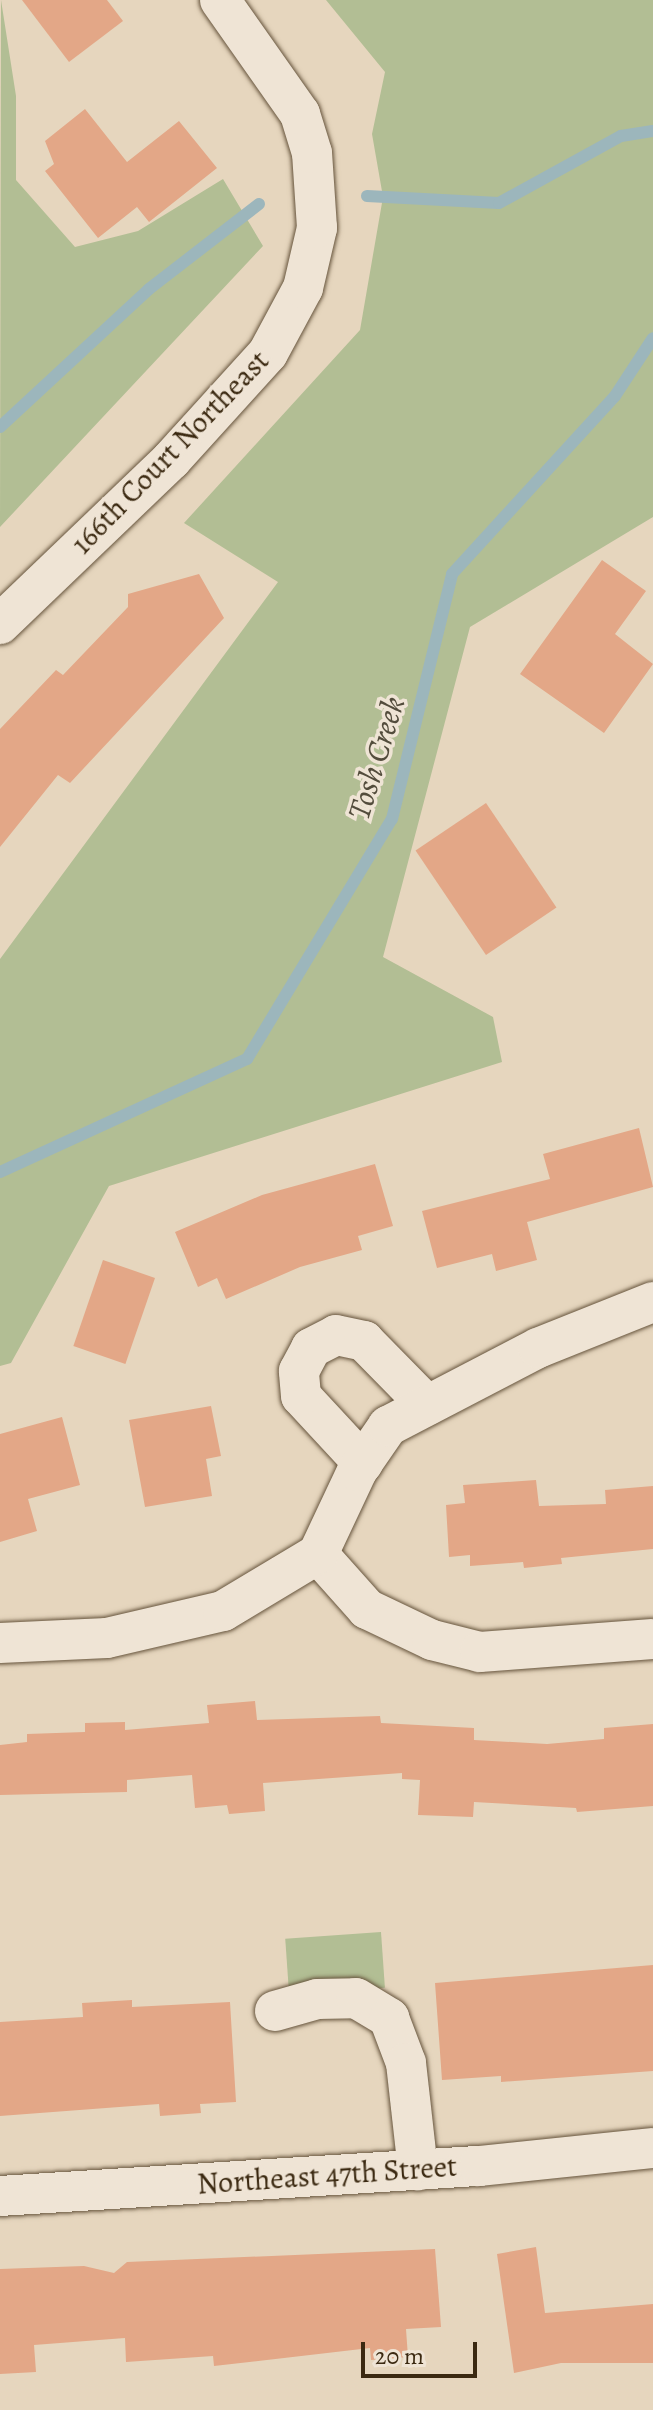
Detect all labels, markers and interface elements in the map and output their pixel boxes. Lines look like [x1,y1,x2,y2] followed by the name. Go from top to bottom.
[64,343,276,561] street label: 166th Court Northeast
[339,692,413,824] water label: Tosh Creek
[196,2148,458,2202] street label: Northeast 47th Street
[365,2326,481,2376] scale bar
[375,2340,424,2372] text: 20 m

